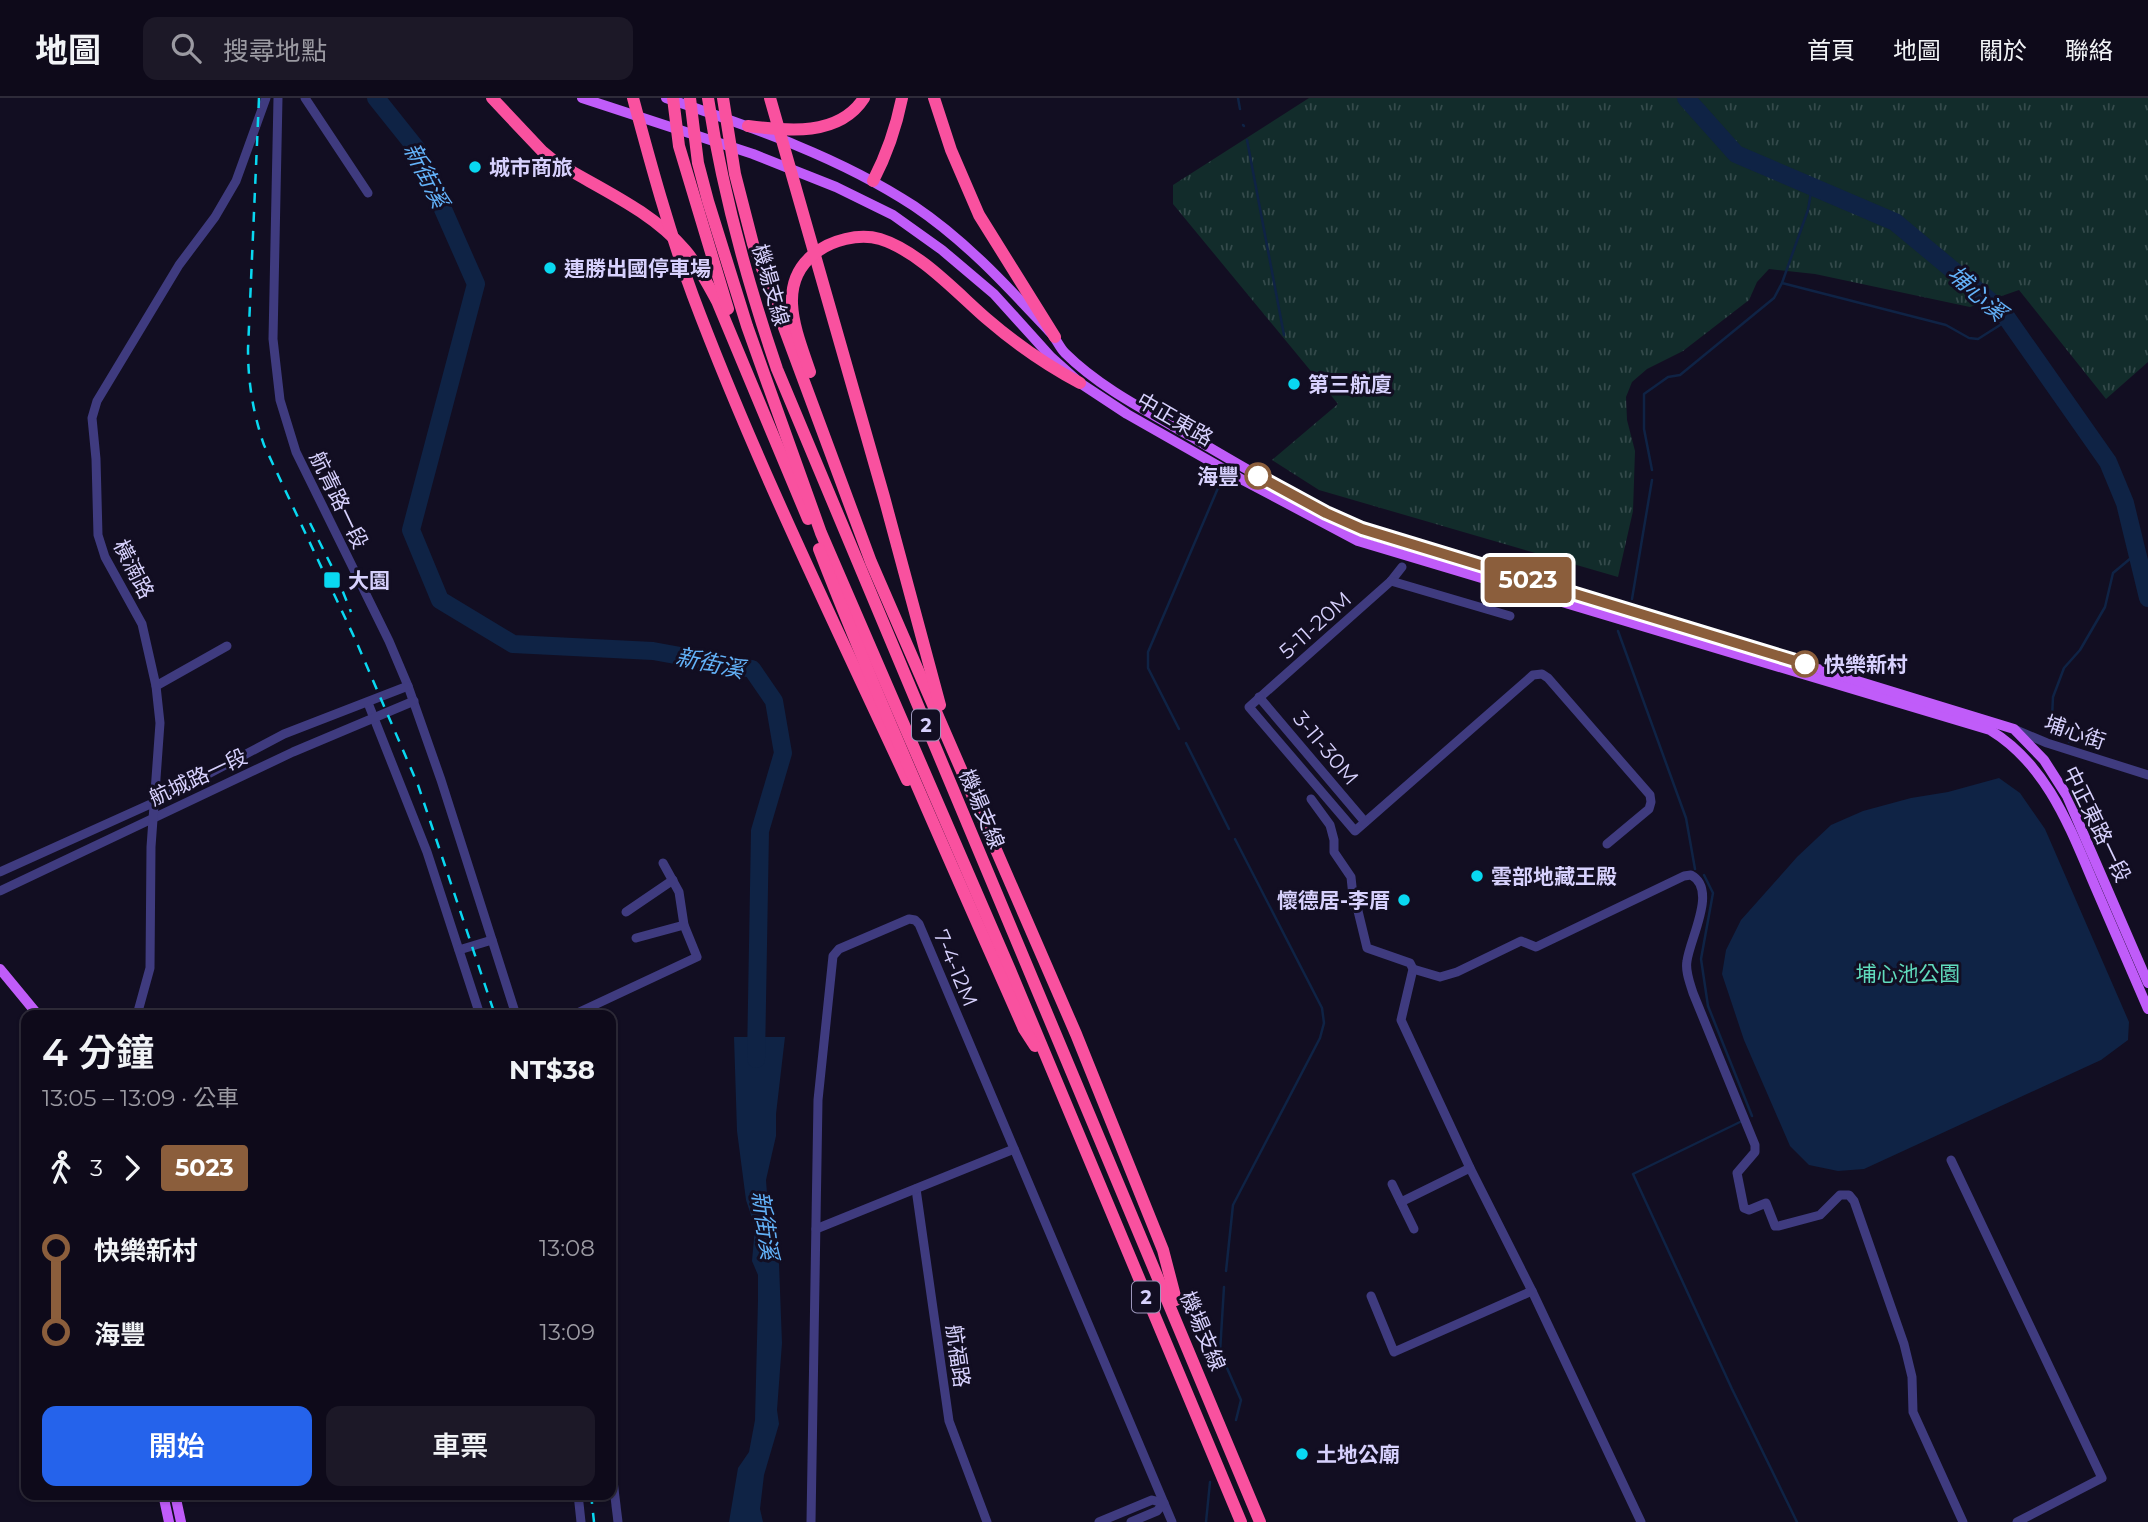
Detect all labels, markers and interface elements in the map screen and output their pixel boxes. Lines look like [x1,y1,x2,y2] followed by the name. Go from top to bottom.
[143,17,633,80] search box
[167,29,205,67] icon: search
[35,30,101,70] text: 地圖
[223,35,327,67] text: 搜尋地點
[1807,36,1855,65] text: 首頁
[1893,36,1941,65] text: 地圖
[1979,36,2027,65] text: 關於
[2065,36,2113,65] text: 聯絡
[398,138,455,215] water label: 新街溪
[489,155,573,180] place label: 城市商旅
[467,159,483,175] marker: 城市商旅
[747,241,795,329] street label: 機場支線
[564,256,711,281] place label: 連勝出國停車場
[542,260,558,276] marker: 連勝出國停車場
[1942,260,2014,328] water label: 埔心溪
[1308,372,1392,397] place label: 第三航廈
[1286,376,1302,392] marker: 第三航廈
[1132,387,1218,451] street label: 中正東路
[305,447,373,553] street label: 航青路一段
[1245,463,1271,489] marker: 海豐
[1197,464,1239,489] place label: 海豐
[109,535,159,603] street label: 橫湳路
[1479,557,1577,603] line badge: 5023
[1499,565,1557,594] text: 5023
[348,568,390,593] place label: 大園
[322,570,342,590] marker: 大園
[1274,586,1356,664] street label: 5-11-20M
[673,642,750,684] water label: 新街溪
[1792,651,1818,677] marker: 快樂新村
[1824,652,1908,677] place label: 快樂新村
[1288,706,1364,790] street label: 3-11-30M
[912,710,940,740] road number: 2
[2041,710,2109,754] street label: 埔心街
[145,743,251,811] street label: 航城路一段
[2058,762,2136,886] street label: 中正東路一段
[954,765,1010,853] street label: 機場支線
[1491,864,1617,889] place label: 雲部地藏王殿
[1469,868,1485,884] marker: 雲部地藏王殿
[1277,888,1390,913] place label: 懷德居-李厝
[1396,892,1412,908] marker: 懷德居-李厝
[929,926,983,1010] street label: 7-4-12M
[1856,961,1961,986] park label: 埔心池公園
[42,1029,154,1076] text: 4 分鐘
[509,1054,595,1086] text: NT$38
[42,1084,239,1112] text: 13:05 – 13:09 · 公車
[42,1149,80,1187] icon: walk
[113,1149,151,1187] icon: forward
[175,1153,234,1182] text: 5023
[90,1154,103,1182] text: 3
[746,1189,784,1264] water label: 新街溪
[539,1234,595,1262] text: 13:08
[94,1235,198,1267] text: 快樂新村
[1132,1282,1160,1312] road number: 2
[1175,1287,1231,1375] street label: 機場支線
[540,1318,595,1346] text: 13:09
[94,1319,146,1351] text: 海豐
[941,1323,975,1389] street label: 航福路
[42,1406,312,1486] button: 開始
[326,1406,595,1486] button: 車票
[1316,1442,1400,1467] place label: 土地公廟
[1294,1446,1310,1462] marker: 土地公廟

